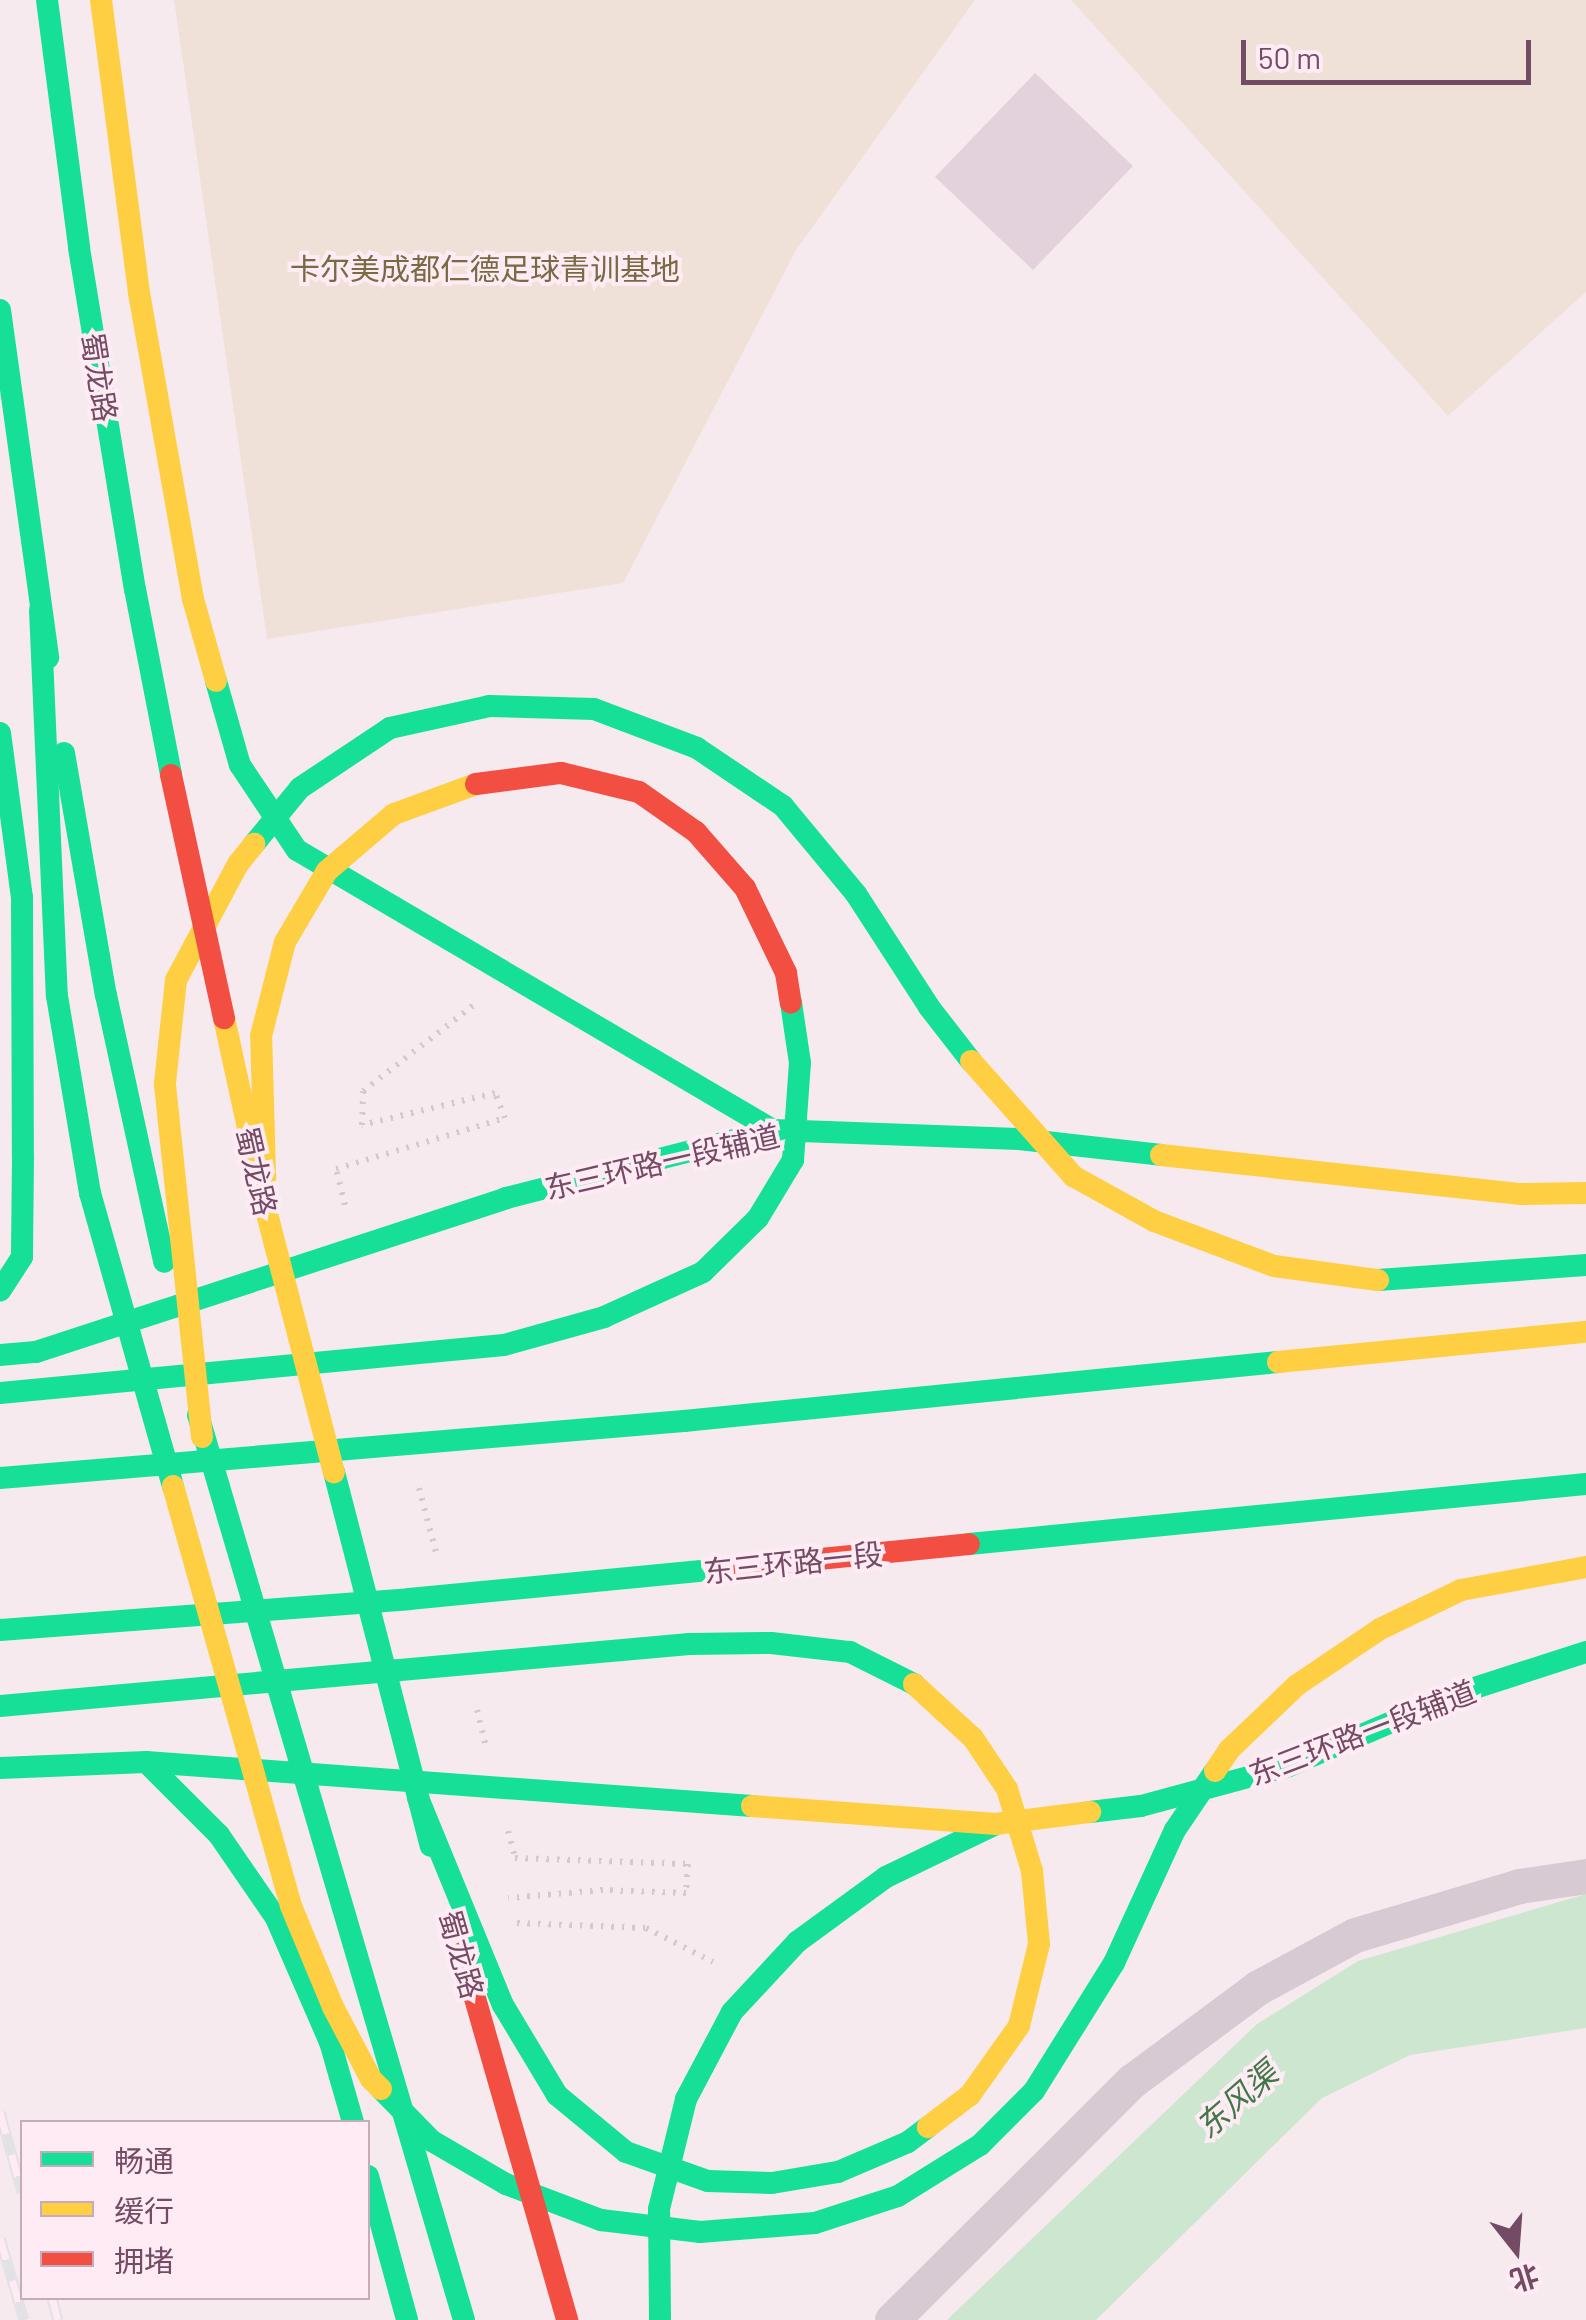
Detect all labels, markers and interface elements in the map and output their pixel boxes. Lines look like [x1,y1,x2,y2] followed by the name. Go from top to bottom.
[1246,20,1536,82] scale bar
[1258,39,1321,75] text: 50 m
[290,250,680,286] park label: 卡尔美成都仁德足球青训基地
[75,330,125,424] street label: 蜀龙路
[541,1116,783,1206] street label: 东三环路一段辅道
[229,1123,285,1219] street label: 蜀龙路
[702,1535,884,1589] street label: 东三环路一段
[1244,1672,1480,1792] street label: 东三环路一段辅道
[432,1906,492,2002] street label: 蜀龙路
[1187,2053,1285,2145] water label: 东风渠
[20,2120,370,2300] legend
[114,2142,174,2178] text: 畅通
[114,2192,174,2228] text: 缓行
[1466,2200,1566,2300] north arrow
[114,2242,174,2278] text: 拥堵
[1506,2258,1543,2299] text: 北

